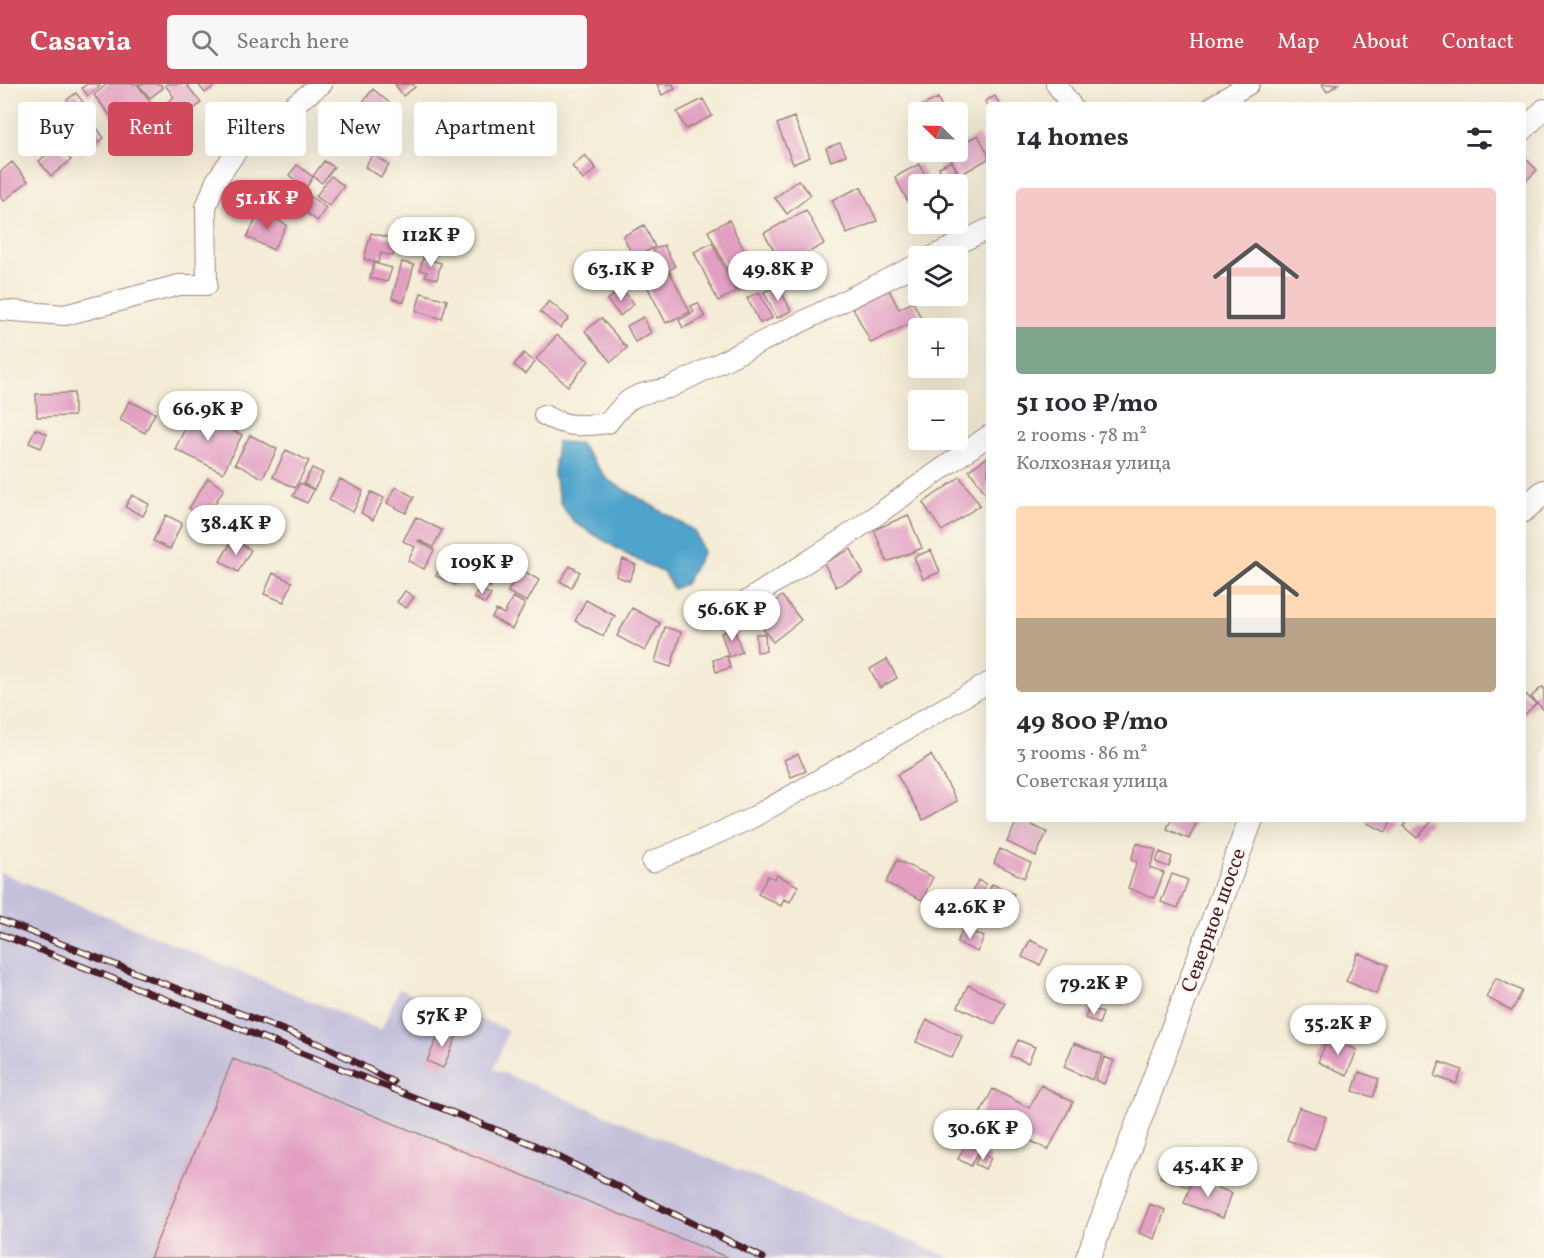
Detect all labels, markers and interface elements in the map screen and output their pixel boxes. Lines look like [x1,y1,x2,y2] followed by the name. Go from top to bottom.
[167,15,587,69] search box
[30,23,131,62] text: Casavia
[188,26,221,59] icon: search
[236,27,349,58] text: Search here
[1189,28,1244,57] text: Home
[1277,28,1319,57] text: Map
[1352,28,1409,57] text: About
[1442,28,1514,57] text: Contact
[18,102,96,156] chip: Buy
[108,102,193,156] chip: Rent
[205,102,306,156] chip: Filters
[318,102,402,156] chip: New
[414,102,557,156] chip: Apartment
[908,102,968,162] north arrow
[908,102,968,450] map controls
[1016,120,1129,156] text: 14 homes
[1463,122,1496,155] icon: filters
[908,174,968,234] button: locate
[212,180,322,231] pin: 51.1K ₽
[235,185,299,213] text: 51.1K ₽
[382,217,480,268] pin: 112K ₽
[402,222,460,250] text: 112K ₽
[1202,227,1310,335] icon: home
[908,246,968,306] button: layers
[566,251,676,302] pin: 63.1K ₽
[723,251,833,302] pin: 49.8K ₽
[588,256,654,284] text: 63.1K ₽
[742,256,814,284] text: 49.8K ₽
[908,318,968,378] button: +
[1016,386,1158,422] text: 51 100 ₽/mo
[908,390,968,450] button: −
[153,391,263,442] pin: 66.9K ₽
[173,396,243,424] text: 66.9K ₽
[1016,422,1147,450] text: 2 rooms · 78 m²
[1016,450,1171,478] text: Колхозная улица
[181,505,291,556] pin: 38.4K ₽
[201,510,271,538] text: 38.4K ₽
[433,544,531,595] pin: 109K ₽
[1202,545,1310,653] icon: home
[450,549,514,577] text: 109K ₽
[677,591,787,642] pin: 56.6K ₽
[697,596,767,624] text: 56.6K ₽
[1016,704,1168,740] text: 49 800 ₽/mo
[1016,740,1147,768] text: 3 rooms · 86 m²
[1016,768,1168,796] text: Советская улица
[1175,844,1254,997] street label: Северное шоссе
[915,889,1025,940] pin: 42.6K ₽
[934,894,1006,922] text: 42.6K ₽
[1039,965,1149,1016] pin: 79.2K ₽
[1060,970,1128,998] text: 79.2K ₽
[400,997,484,1048] pin: 57K ₽
[416,1002,468,1030] text: 57K ₽
[1283,1005,1393,1056] pin: 35.2K ₽
[1304,1010,1372,1038] text: 35.2K ₽
[928,1110,1038,1161] pin: 30.6K ₽
[947,1115,1019,1143] text: 30.6K ₽
[1153,1147,1263,1198] pin: 45.4K ₽
[1172,1152,1244,1180] text: 45.4K ₽

